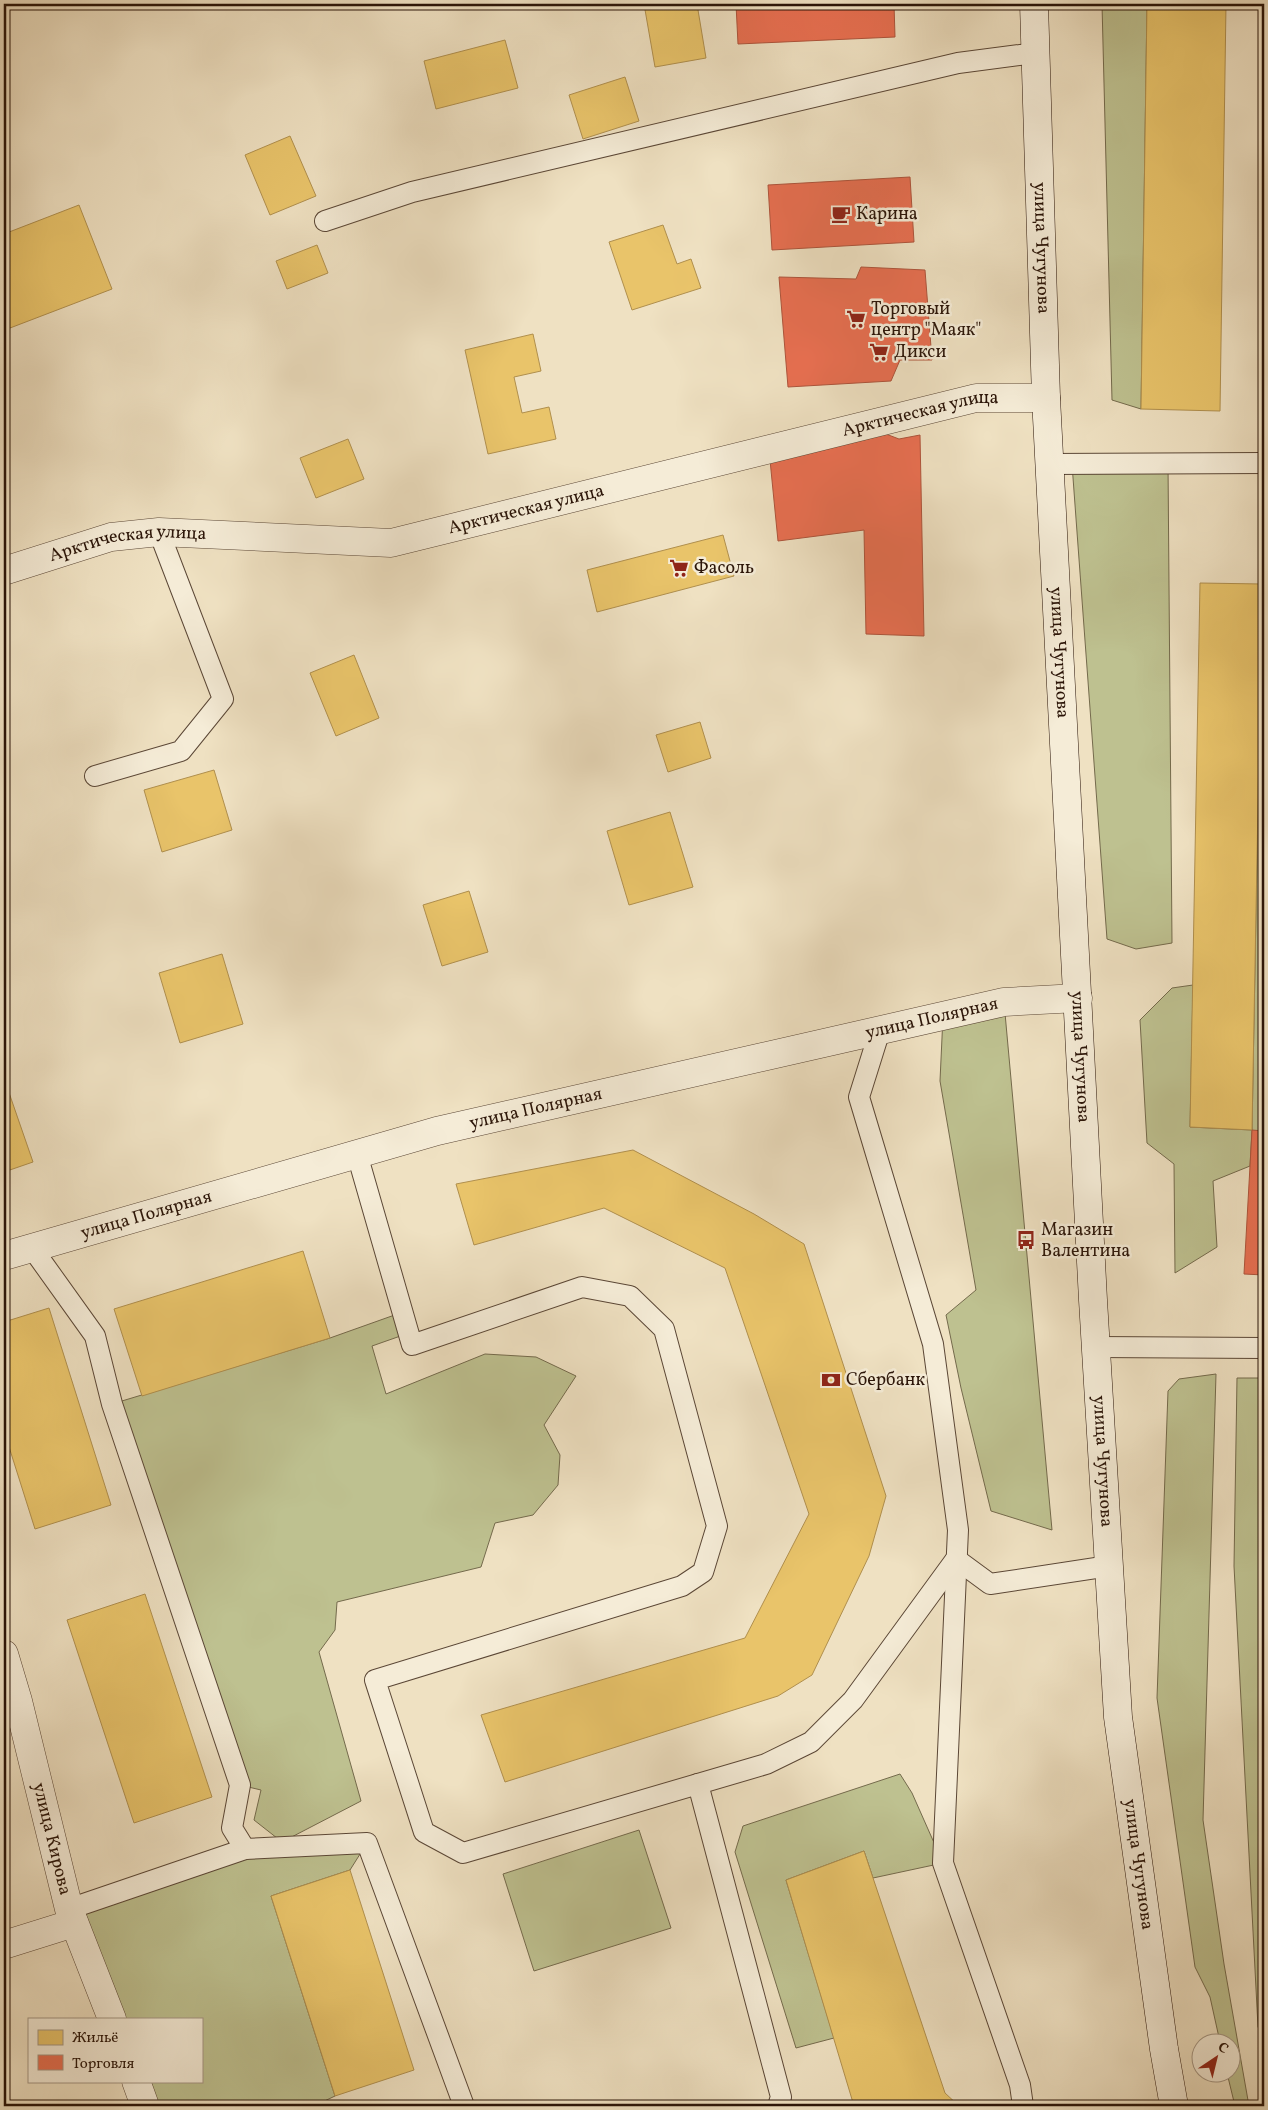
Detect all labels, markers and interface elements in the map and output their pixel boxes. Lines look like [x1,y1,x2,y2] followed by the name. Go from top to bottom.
[1027,182,1056,314] street label: улица Чугунова
[856,202,918,227] place label: Карина
[830,203,852,225] cafe icon: Карина
[871,297,982,343] place label: Торговый центр "Маяк"
[845,308,867,330] supermarket icon: Торговый центр "Маяк"
[894,340,946,365] place label: Дикси
[868,341,890,363] supermarket icon: Дикси
[840,385,999,443] street label: Арктическая улица
[445,478,607,541] street label: Арктическая улица
[46,519,207,568] street label: Арктическая улица
[694,556,754,581] place label: Фасоль
[668,557,690,579] supermarket icon: Фасоль
[1043,586,1075,719] street label: улица Чугунова
[1064,990,1096,1123] street label: улица Чугунова
[863,991,1001,1046] street label: улица Полярная
[467,1081,605,1136] street label: улица Полярная
[78,1184,215,1246] street label: улица Полярная
[1041,1218,1130,1264] place label: Магазин Валентина
[1015,1229,1037,1251] bus stop icon: Магазин Валентина
[846,1368,926,1393] place label: Сбербанк
[820,1369,842,1391] bank icon: Сбербанк
[1086,1395,1119,1528] street label: улица Чугунова
[26,1780,78,1898] street label: улица Кирова
[1117,1797,1160,1931] street label: улица Чугунова
[28,2018,202,2082] legend
[72,2028,118,2049] text: Жильё
[1190,2032,1240,2082] north arrow
[1213,2038,1232,2059] text: С
[72,2054,134,2075] text: Торговля

